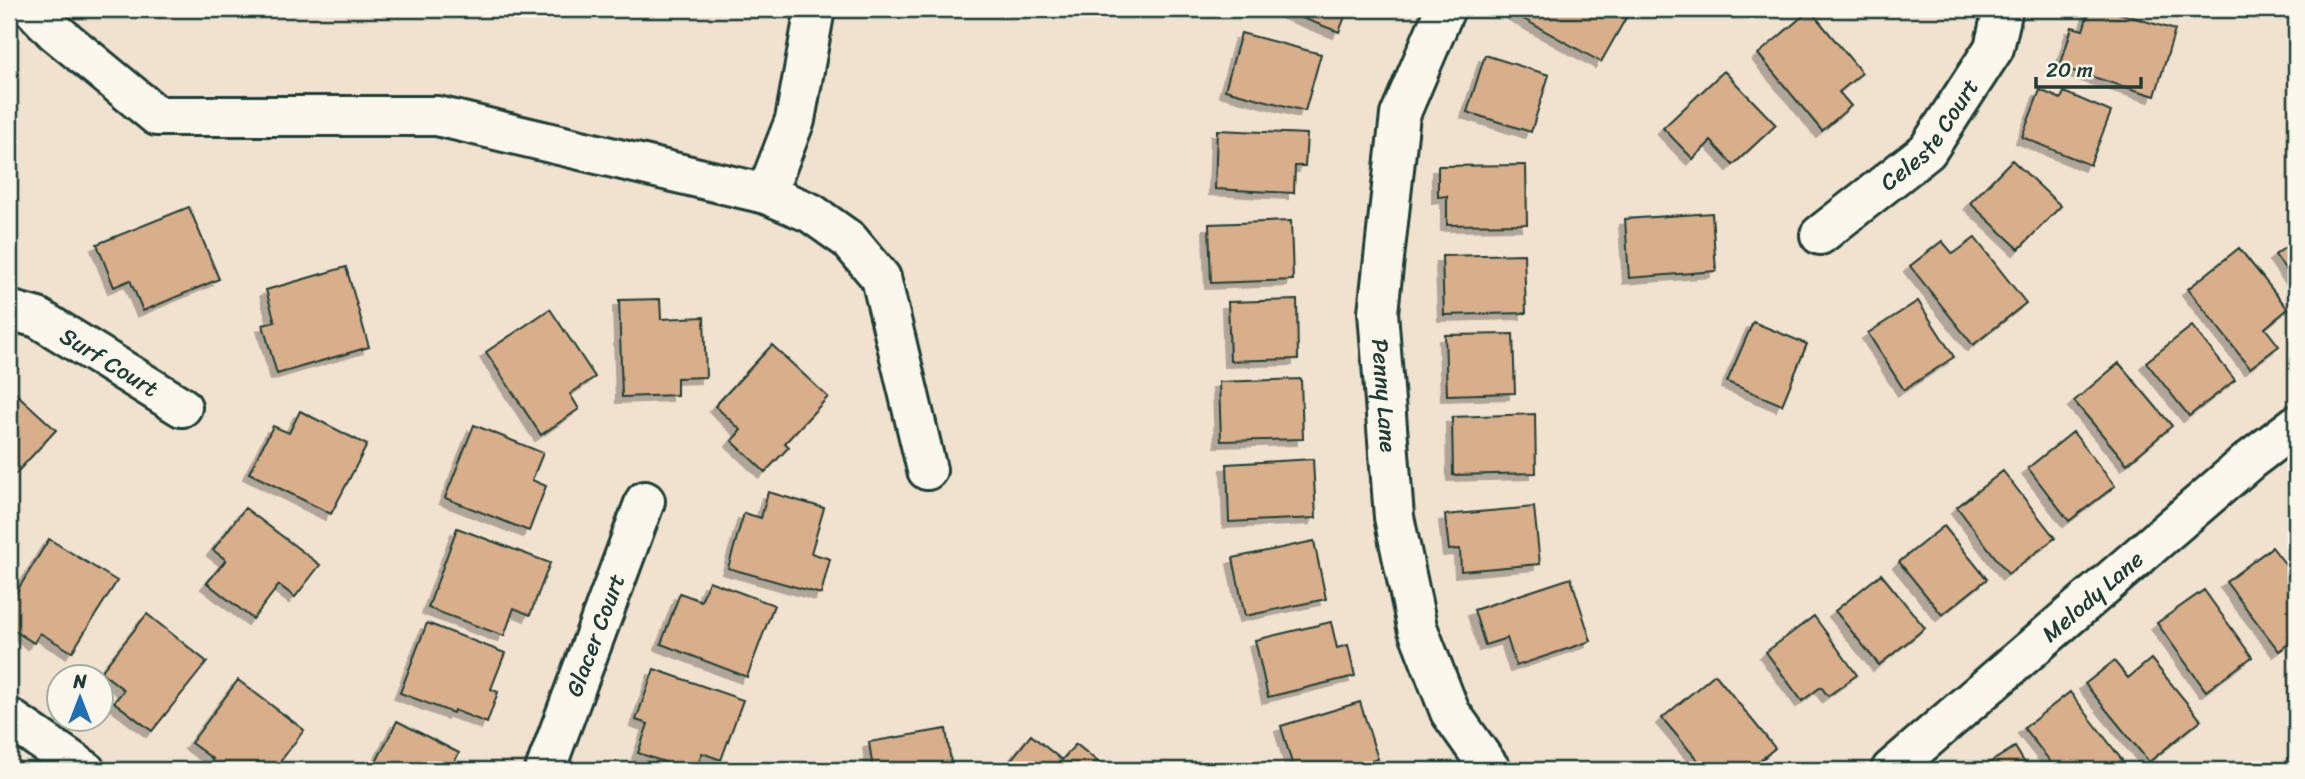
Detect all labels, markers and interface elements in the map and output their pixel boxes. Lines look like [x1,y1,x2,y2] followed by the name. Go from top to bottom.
[2036,46,2140,90] scale bar
[2046,51,2093,89] text: 20 m
[1871,70,1990,202] street label: Celeste Court
[52,316,167,409] street label: Surf Court
[1359,337,1409,454] street label: Penny Lane
[2032,540,2154,653] street label: Melody Lane
[554,568,637,703] street label: Glacer Court
[46,664,116,734] north arrow
[72,665,87,698] text: N

